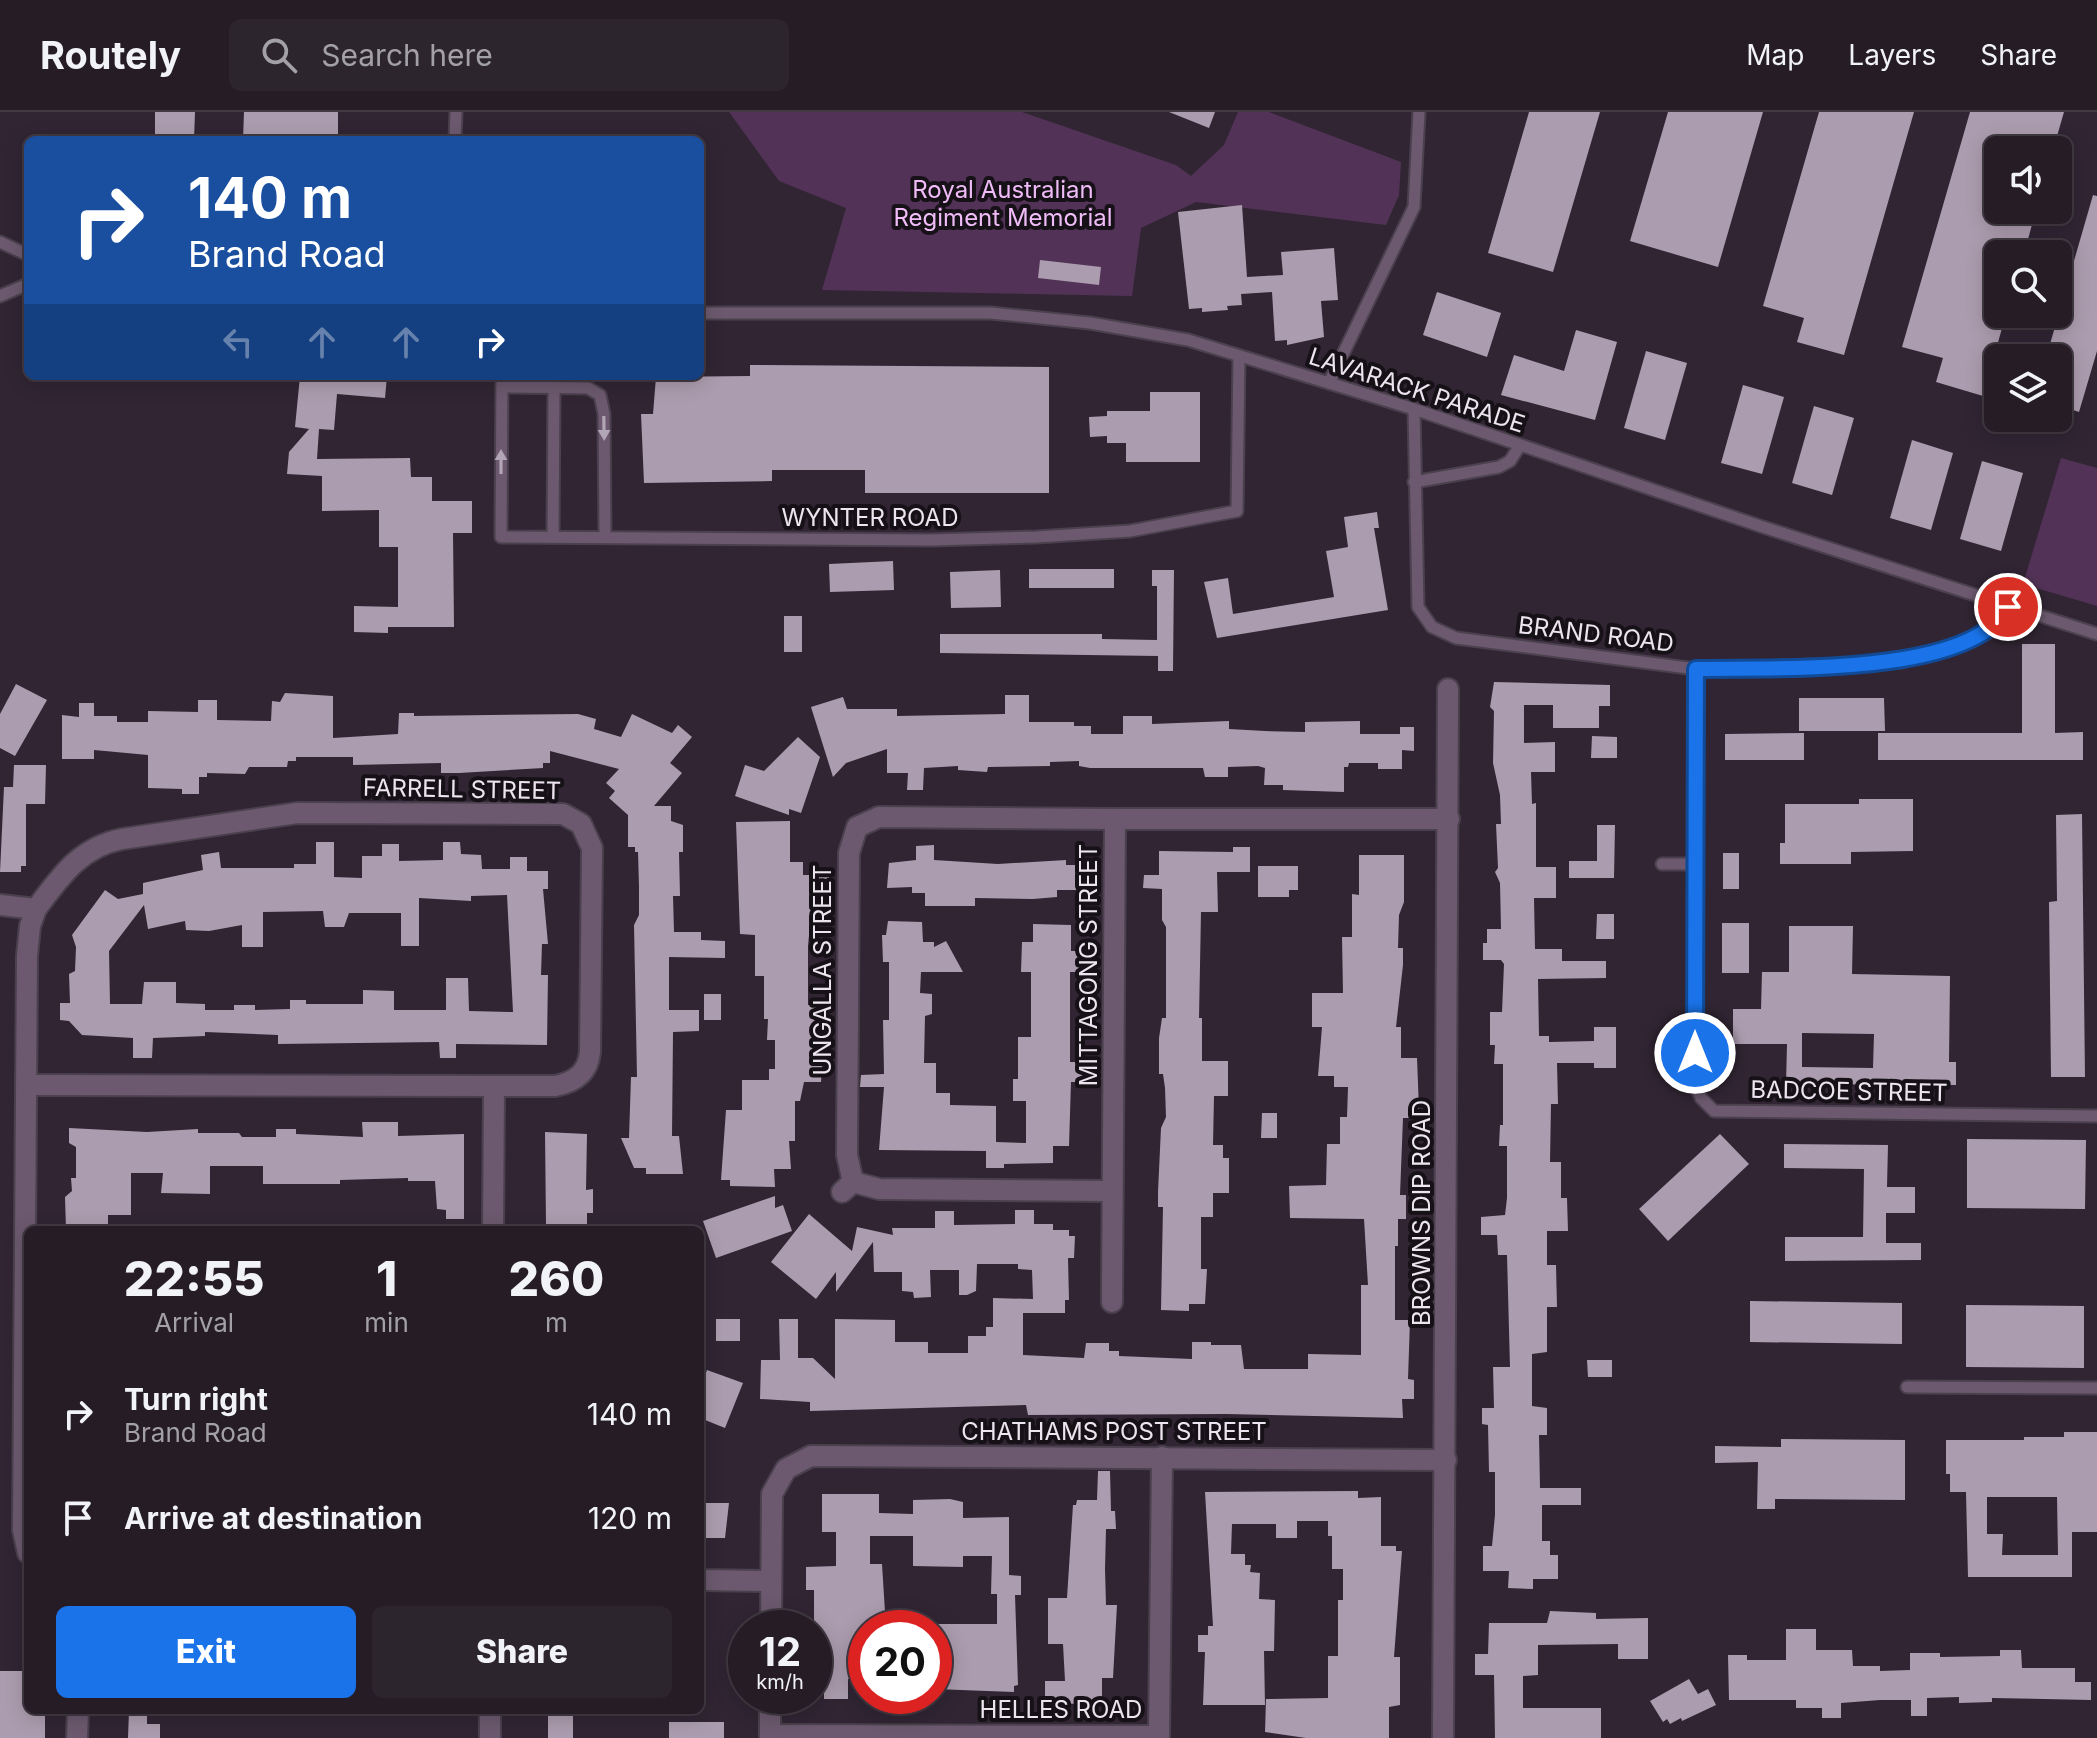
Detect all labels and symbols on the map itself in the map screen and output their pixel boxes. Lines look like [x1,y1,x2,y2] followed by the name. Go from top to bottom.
[893,175,1113,232] park label: Royal Australian Regiment Memorial
[1305,341,1529,439] street label: LAVARACK PARADE
[598,416,611,441] one-way arrow
[495,449,507,474] one-way arrow
[782,503,959,532] street label: WYNTER ROAD
[1974,573,2042,641] pin
[1516,610,1676,658] street label: BRAND ROAD
[363,773,561,805] street label: FARRELL STREET
[1074,844,1103,1086] street label: MITTAGONG STREET
[808,865,837,1076] street label: UNGALLA STREET
[1653,1011,1737,1095] position arrow
[1750,1075,1948,1107] street label: BADCOE STREET
[1407,1100,1436,1326] street label: BROWNS DIP ROAD
[961,1417,1267,1446] street label: CHATHAMS POST STREET
[848,1610,952,1714] speed limit sign: 20
[980,1695,1142,1724] street label: HELLES ROAD

